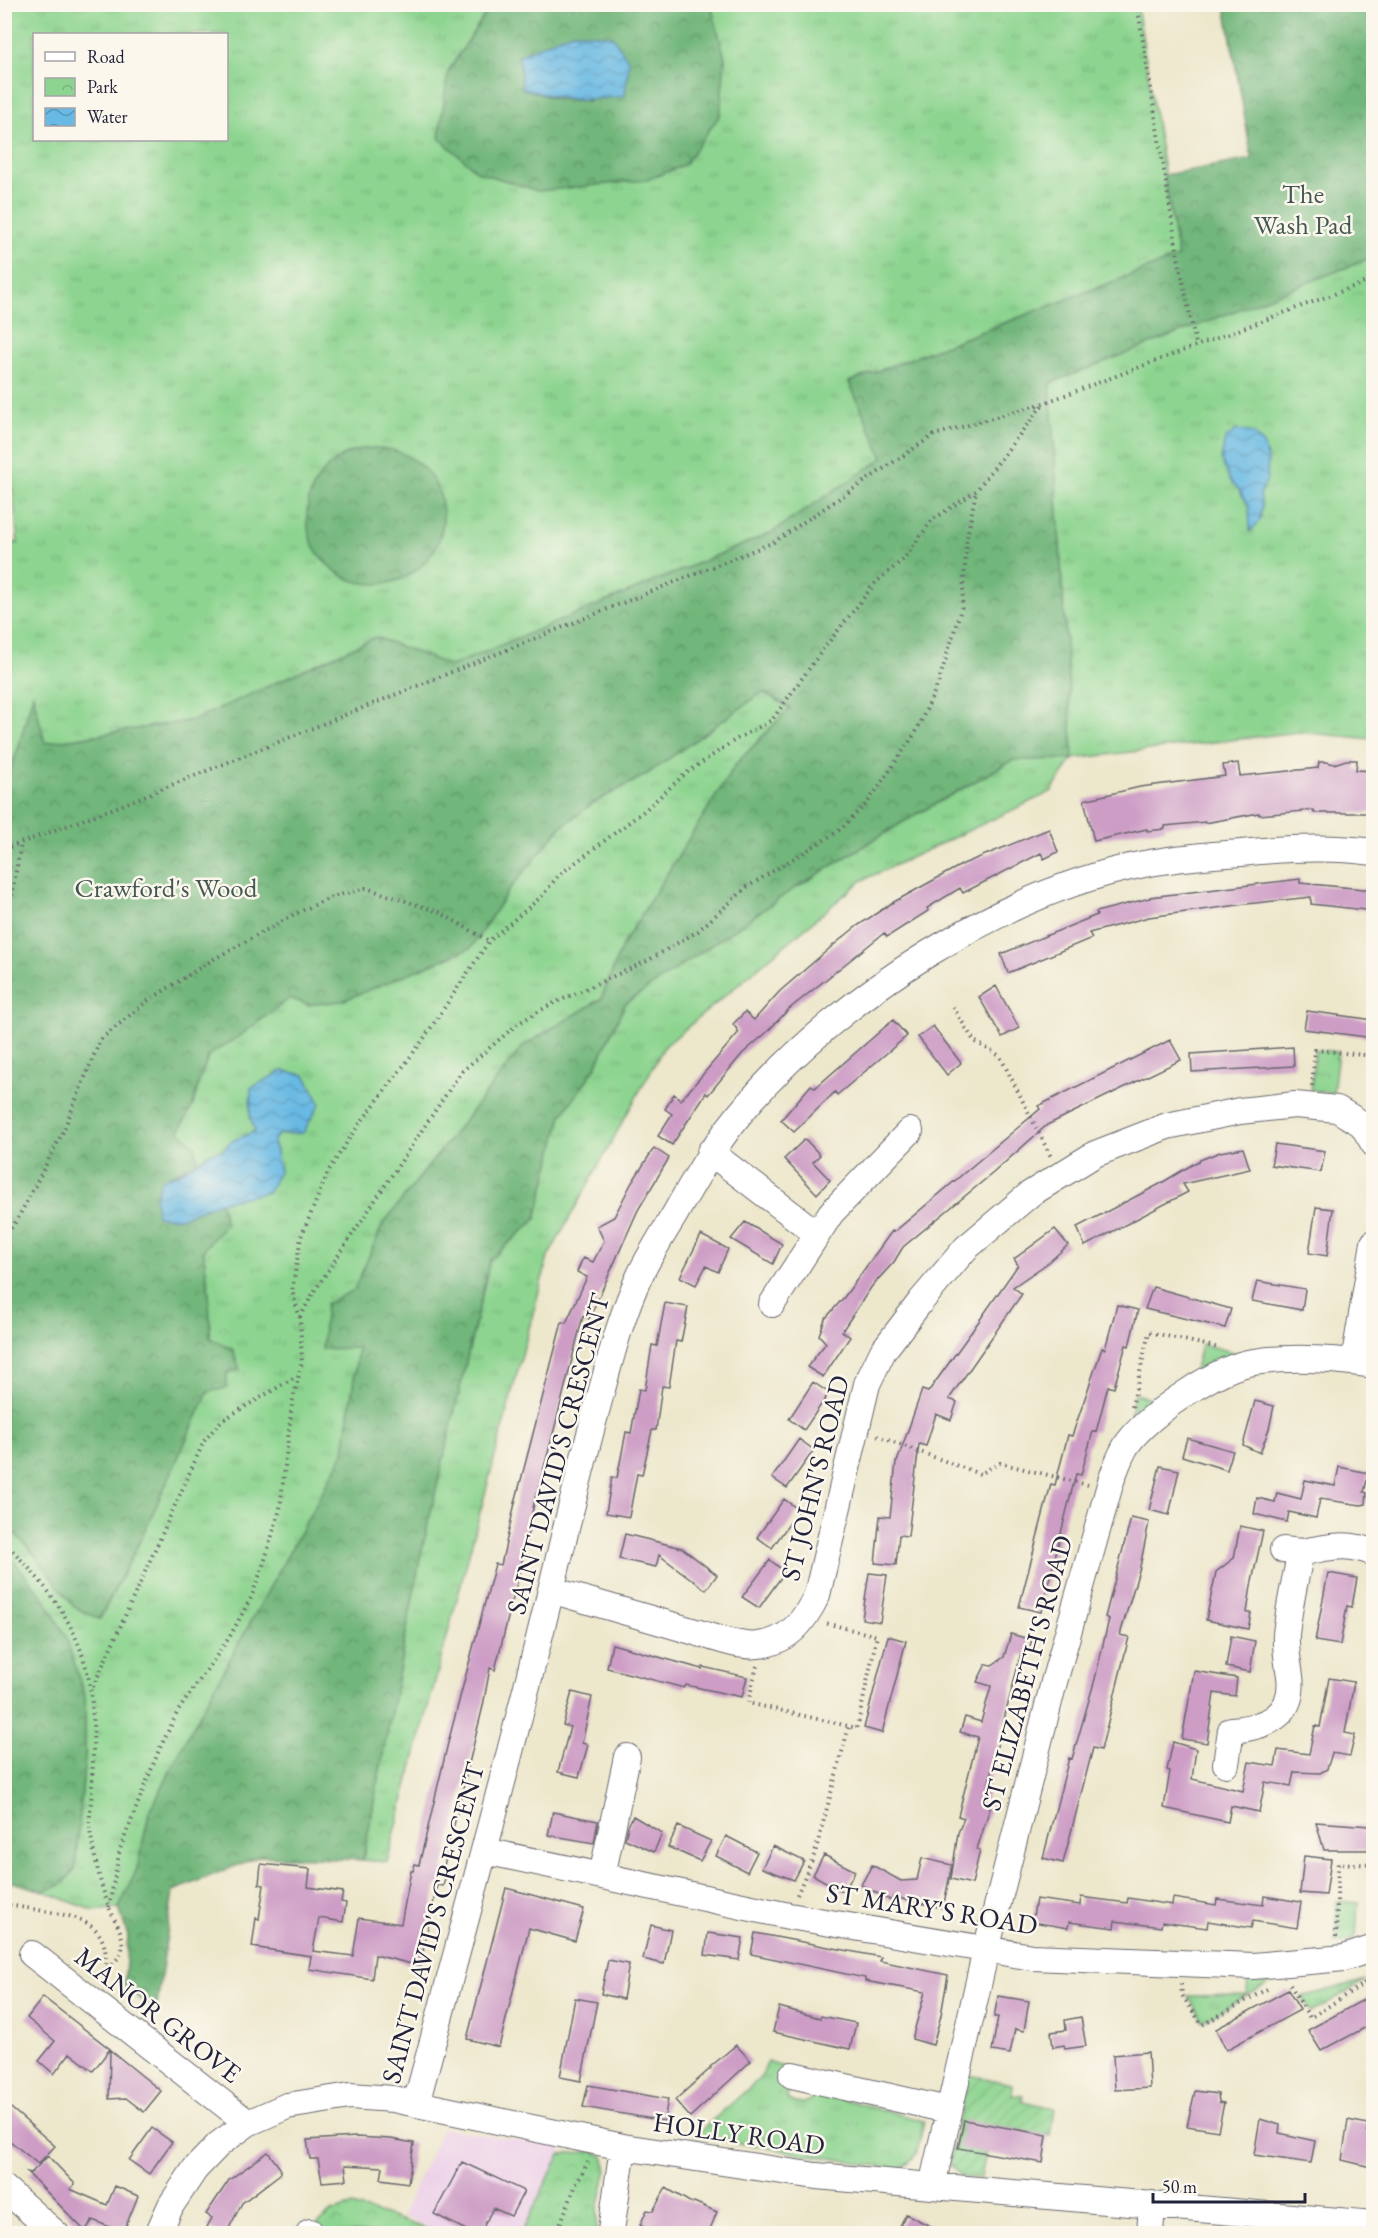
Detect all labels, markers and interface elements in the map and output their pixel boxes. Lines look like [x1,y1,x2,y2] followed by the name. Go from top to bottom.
[33,33,228,141] legend
[87,45,126,68] text: Road
[87,75,118,98] text: Park
[87,105,128,128] text: Water
[1254,176,1353,242] park label: The Wash Pad
[75,870,258,905] park label: Crawford's Wood
[498,1289,617,1618] street label: SAINT DAVID'S CRESCENT
[772,1372,857,1584] street label: ST JOHN'S ROAD
[973,1531,1080,1814] street label: ST ELIZABETH'S ROAD
[373,1758,492,2087] street label: SAINT DAVID'S CRESCENT
[824,1875,1040,1942] street label: ST MARY'S ROAD
[68,1939,249,2090] street label: MANOR GROVE
[651,2104,827,2163] street label: HOLLY ROAD
[1153,2166,1304,2204] scale bar
[1162,2175,1197,2198] text: 50 m

